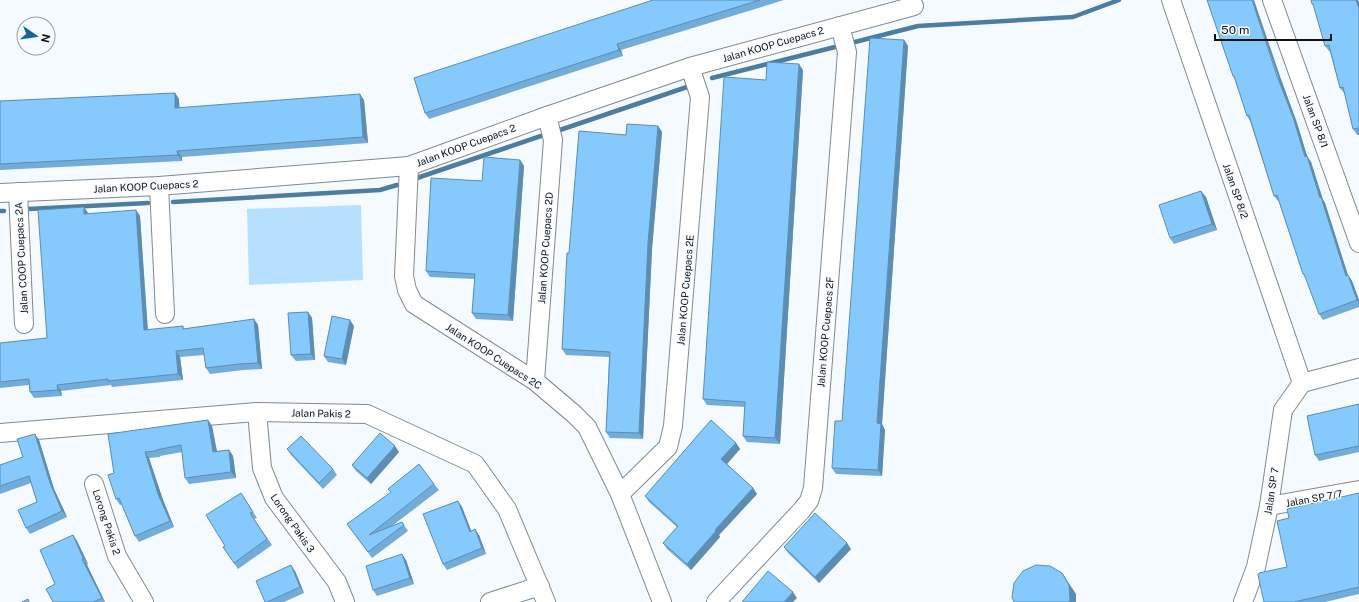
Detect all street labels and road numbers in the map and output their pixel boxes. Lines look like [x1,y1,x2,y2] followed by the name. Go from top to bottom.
[721,24,825,64] street label: Jalan KOOP Cuepacs 2
[1301,93,1331,149] street label: Jalan SP 8/1
[415,121,517,169] street label: Jalan KOOP Cuepacs 2
[1221,162,1251,220] street label: Jalan SP 8/2
[93,177,199,195] street label: Jalan KOOP Cuepacs 2
[535,192,555,304] street label: Jalan KOOP Cuepacs 2D
[12,202,30,314] street label: Jalan COOP Cuepacs 2A
[674,234,696,346] street label: Jalan KOOP Cuepacs 2E
[814,276,836,388] street label: Jalan KOOP Cuepacs 2F
[444,321,544,392] street label: Jalan KOOP Cuepacs 2C
[291,406,351,420] street label: Jalan Pakis 2
[1261,467,1281,515] street label: Jalan SP 7
[1285,487,1343,509] street label: Jalan SP 7/7
[91,488,123,556] street label: Lorong Pakis 2
[268,491,318,555] street label: Lorong Pakis 3

